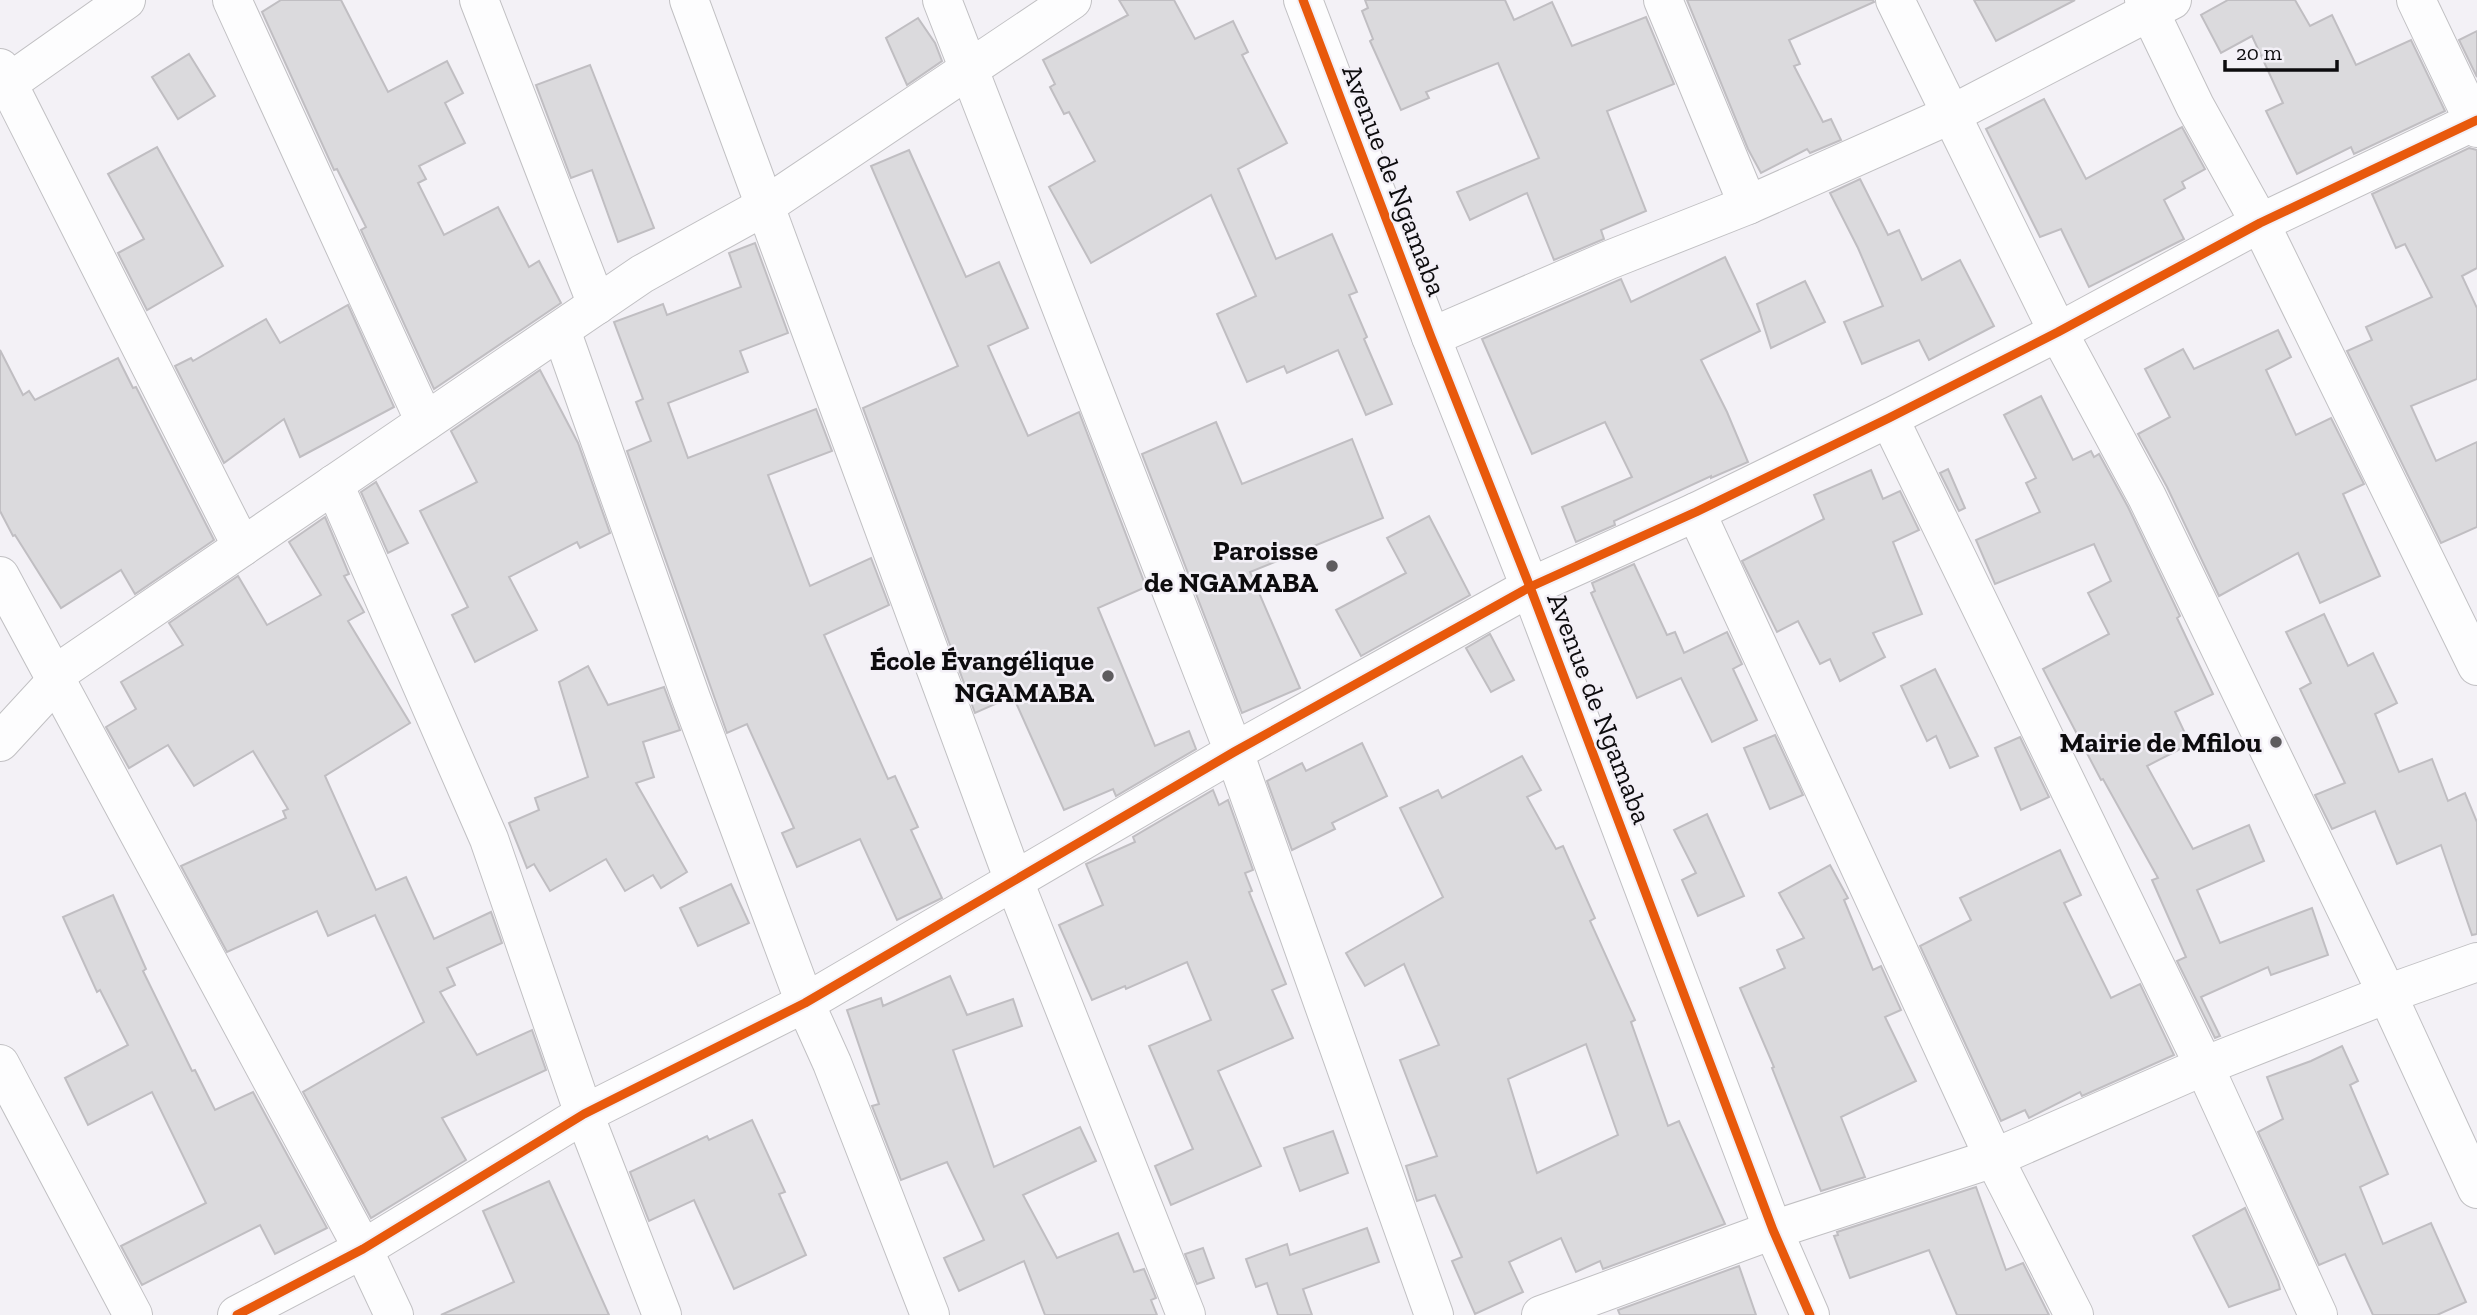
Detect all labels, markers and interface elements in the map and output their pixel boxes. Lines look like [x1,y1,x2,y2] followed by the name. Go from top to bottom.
[2225,28,2337,72] scale bar
[2236,40,2282,65] text: 20 m
[1335,60,1454,301] street label: Avenue de Ngamaba
[1144,534,1319,599] place label: Paroisse de NGAMABA
[1324,558,1340,574] marker: Paroisse de NGAMABA
[1540,588,1659,829] street label: Avenue de Ngamaba
[870,644,1095,709] place label: École Évangélique NGAMABA
[1100,668,1116,684] marker: École Évangélique NGAMABA
[2060,726,2262,759] place label: Mairie de Mfilou
[2268,734,2284,750] marker: Mairie de Mfilou

